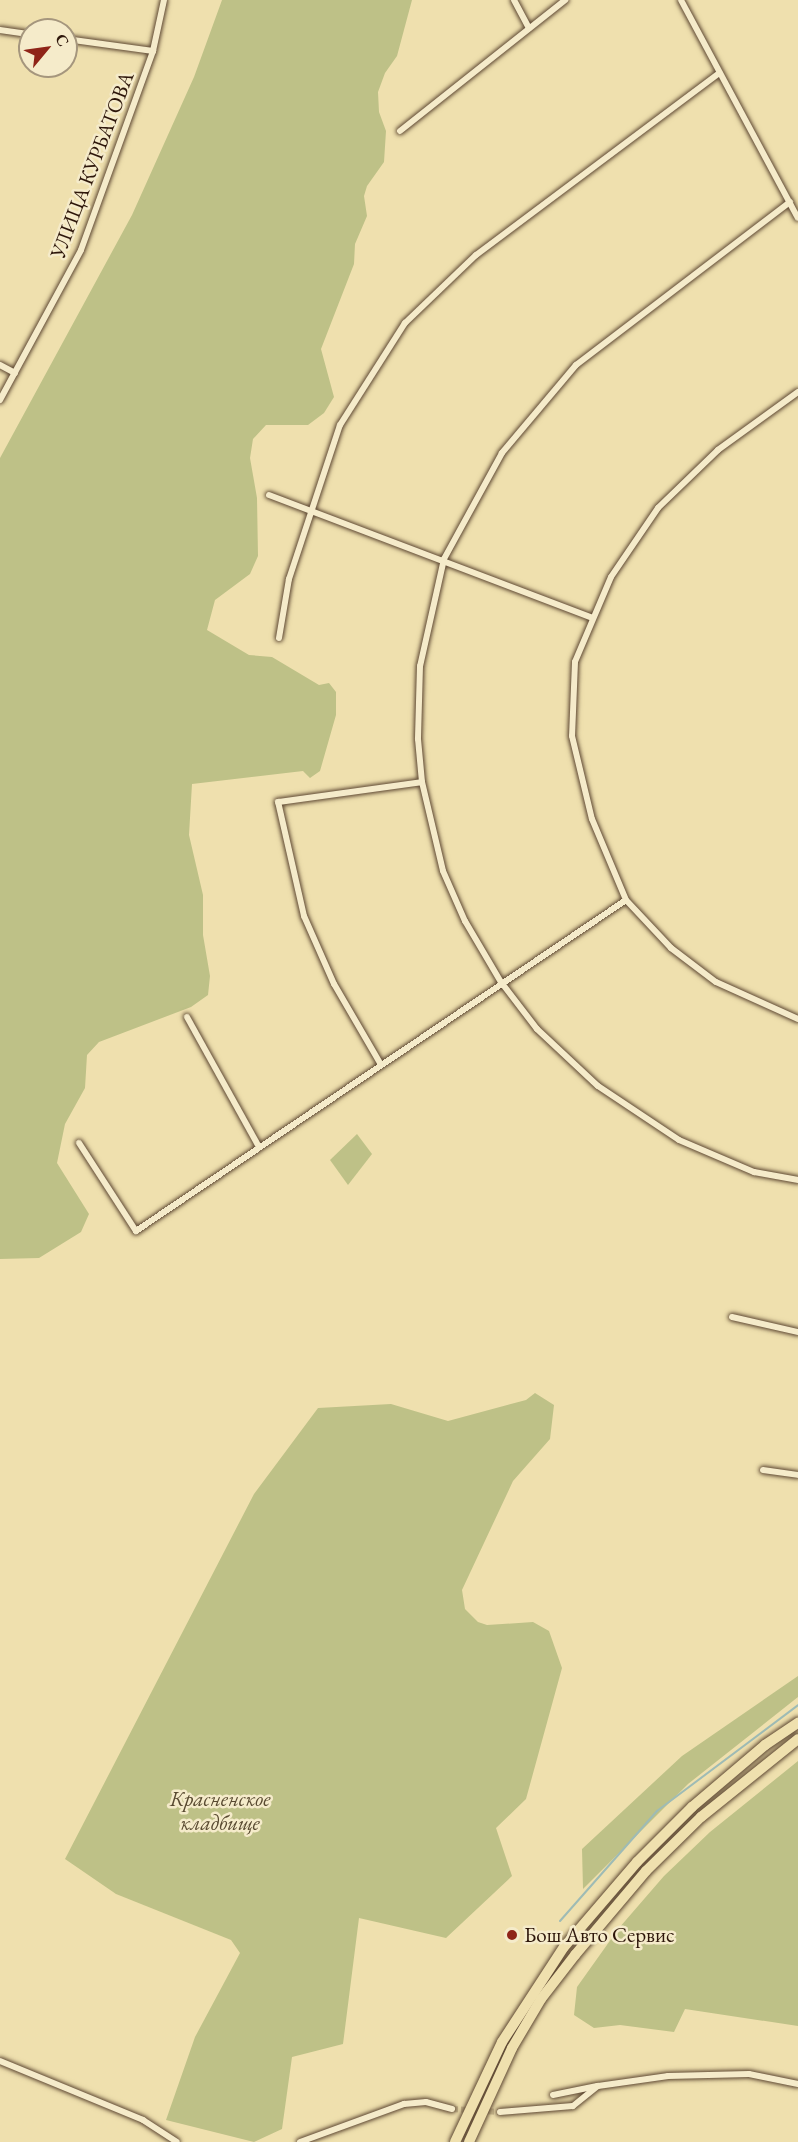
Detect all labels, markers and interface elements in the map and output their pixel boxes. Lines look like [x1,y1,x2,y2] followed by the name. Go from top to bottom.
[18,18,78,78] north arrow
[50,30,74,50] text: С
[45,68,139,262] street label: УЛИЦА КУРБАТОВА
[170,1786,270,1836] park label: Красненское кладбище
[524,1922,675,1948] place label: Бош Авто Сервис
[505,1928,519,1942] marker: Бош Авто Сервис

